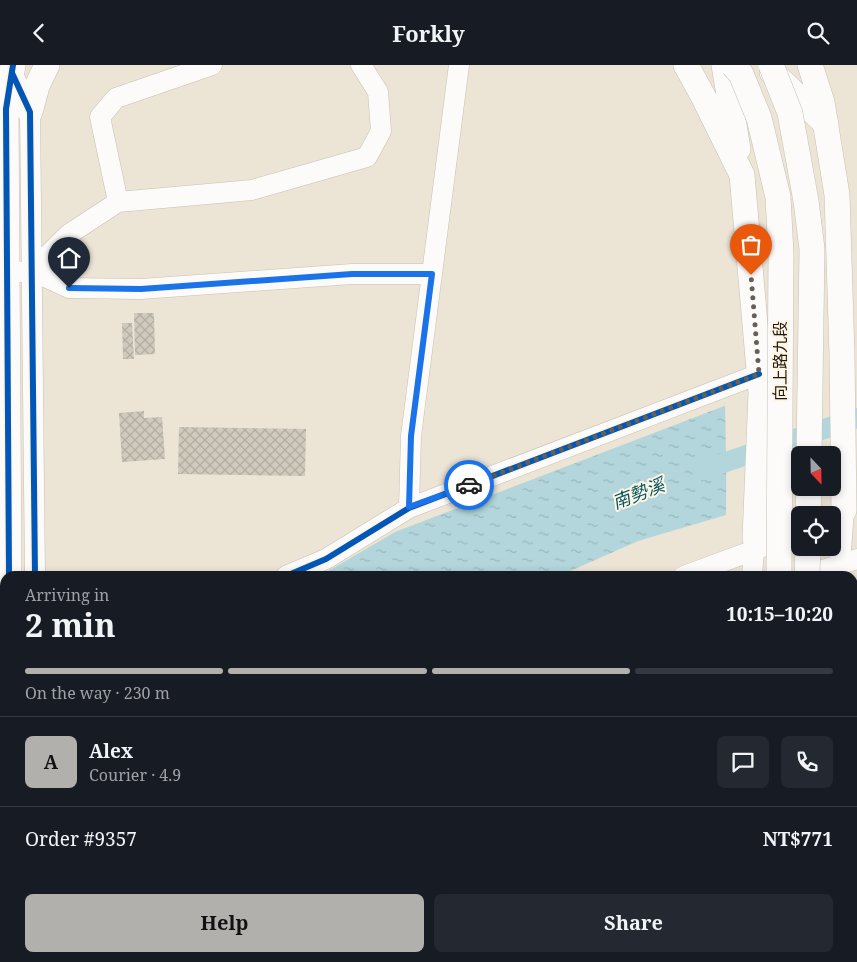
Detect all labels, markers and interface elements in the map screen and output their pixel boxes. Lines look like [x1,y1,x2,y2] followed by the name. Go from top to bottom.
[392,18,465,48] text: Forkly
[25,19,53,47] icon: back
[804,19,832,47] icon: search
[730,224,772,275] pin
[737,231,765,259] icon: bag
[48,237,90,288] pin
[55,244,83,272] icon: home
[769,321,791,401] street label: 向上路九段
[791,446,841,496] north arrow
[791,446,841,556] map controls
[444,460,494,510] courier
[455,471,483,499] icon: car
[608,471,670,514] water label: 南勢溪
[791,506,841,556] button: locate
[25,584,109,606] text: Arriving in
[726,601,833,627] text: 10:15–10:20
[25,603,116,646] text: 2 min
[25,682,170,704] text: On the way · 230 m
[717,736,769,788] button: chat
[781,736,833,788] button: phone
[89,738,133,764] text: Alex
[44,749,58,775] text: A
[89,764,181,786] text: Courier · 4.9
[25,826,137,852] text: Order #9357
[763,826,833,852] text: NT$771
[25,894,424,952] button: Help
[434,894,833,952] button: Share

